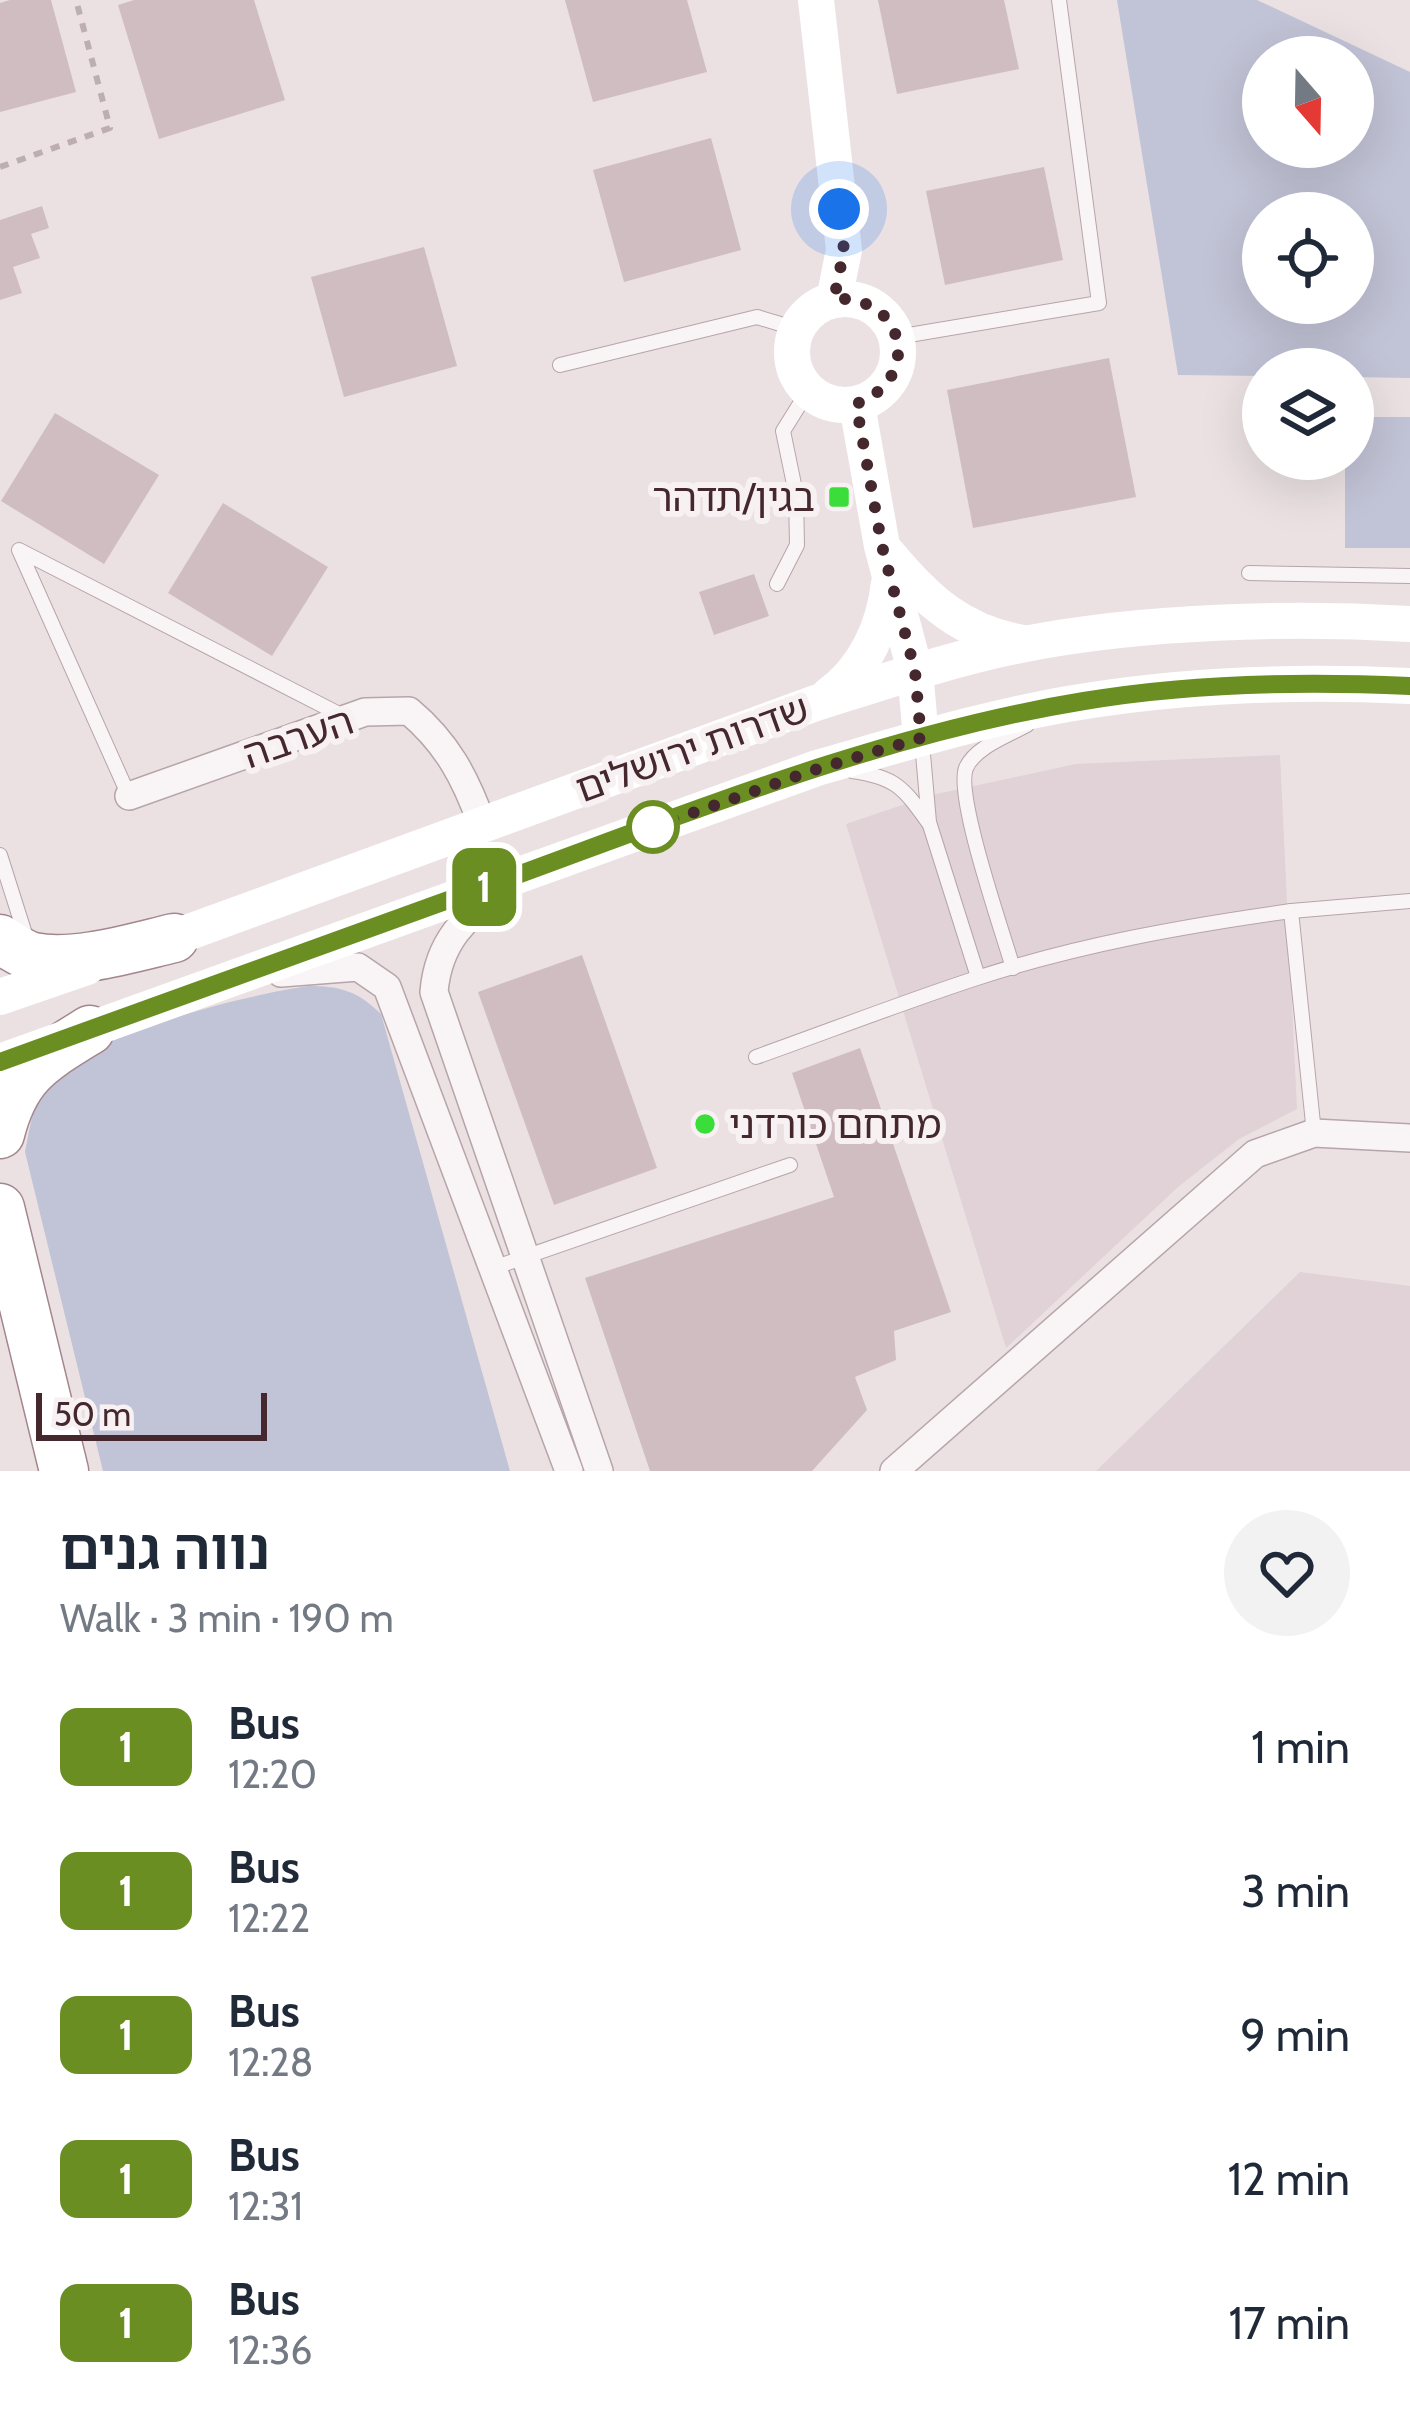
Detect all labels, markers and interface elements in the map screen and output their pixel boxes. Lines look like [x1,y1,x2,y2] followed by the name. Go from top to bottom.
[1242,36,1374,168] north arrow
[1242,36,1374,480] map controls
[809,179,869,239] your location
[1242,192,1374,324] button: locate
[1242,348,1374,480] button: layers
[652,473,815,521] place label: בגין/תדהר
[826,484,852,510] marker: בגין/תדהר
[569,684,815,812] street label: שדרות ירושלים
[237,696,359,778] street label: הערבה
[628,802,678,852] unlabelled marker
[445,848,523,926] line badge: 1
[476,861,492,913] text: 1
[729,1100,941,1148] place label: מתחם כורדני
[692,1111,718,1137] marker: מתחם כורדני
[36,1387,267,1440] scale bar
[54,1394,131,1434] text: 50 m
[1224,1510,1350,1636] button: heart
[60,1514,270,1583] text: נווה גנים
[60,1594,394,1642] text: Walk · 3 min · 190 m
[228,1696,300,1750] text: Bus
[1251,1720,1350,1774] text: 1 min
[118,1721,134,1773] text: 1
[228,1750,317,1798] text: 12:20
[228,1840,300,1894] text: Bus
[1241,1864,1350,1918] text: 3 min
[118,1865,134,1917] text: 1
[228,1894,310,1942] text: 12:22
[228,1984,300,2038] text: Bus
[1240,2008,1350,2062] text: 9 min
[118,2009,134,2061] text: 1
[228,2038,313,2086] text: 12:28
[228,2128,300,2182] text: Bus
[1227,2152,1350,2206] text: 12 min
[118,2153,134,2205] text: 1
[228,2182,303,2230] text: 12:31
[228,2272,300,2326] text: Bus
[1228,2296,1350,2350] text: 17 min
[118,2297,134,2349] text: 1
[228,2326,313,2374] text: 12:36

